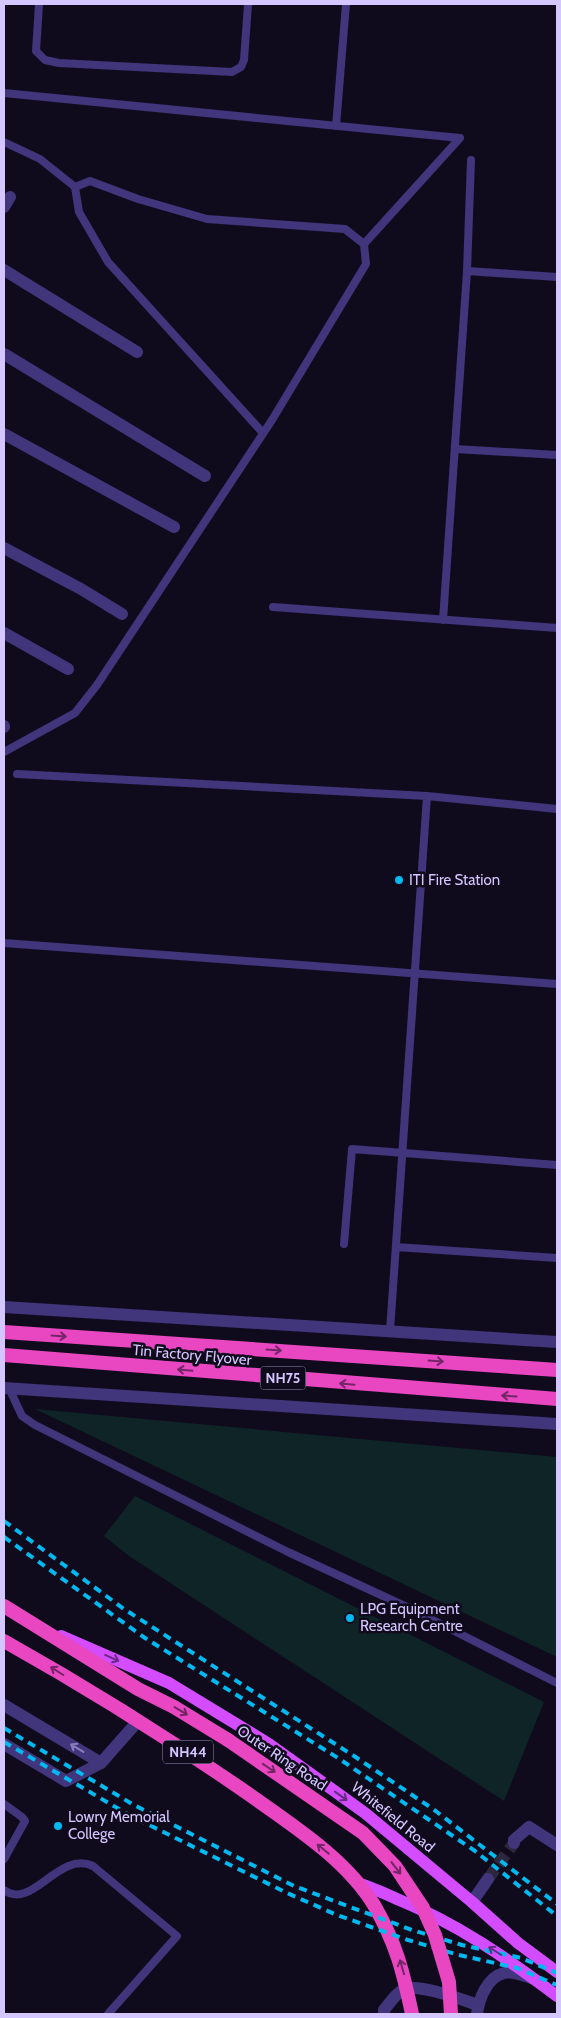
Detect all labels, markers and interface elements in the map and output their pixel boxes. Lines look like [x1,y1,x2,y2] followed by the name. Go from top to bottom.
[409,871,500,889] place label: ITI Fire Station
[393,874,405,886] marker: ITI Fire Station
[51,1331,67,1340] one-way arrow
[132,1341,252,1369] street label: Tin Factory Flyover
[265,1346,281,1355] one-way arrow
[427,1357,443,1366] one-way arrow
[177,1366,193,1375] one-way arrow
[260,1366,306,1390] road number: NH75
[339,1379,355,1388] one-way arrow
[501,1391,517,1401] one-way arrow
[360,1600,463,1635] place label: LPG Equipment Research Centre
[344,1612,356,1624] marker: LPG Equipment Research Centre
[104,1654,119,1664] one-way arrow
[51,1666,65,1676] one-way arrow
[173,1707,187,1717] one-way arrow
[234,1721,330,1795] street label: Outer Ring Road
[163,1740,213,1764] road number: NH44
[70,1743,84,1753] one-way arrow
[261,1763,275,1773] one-way arrow
[348,1778,438,1856] street label: Whitefield Road
[334,1791,348,1801] one-way arrow
[68,1808,170,1843] place label: Lowry Memorial College
[52,1820,64,1832] marker: Lowry Memorial College
[316,1844,329,1855] one-way arrow
[390,1861,401,1874] one-way arrow
[489,1946,503,1956] one-way arrow
[396,1959,406,1975] one-way arrow

